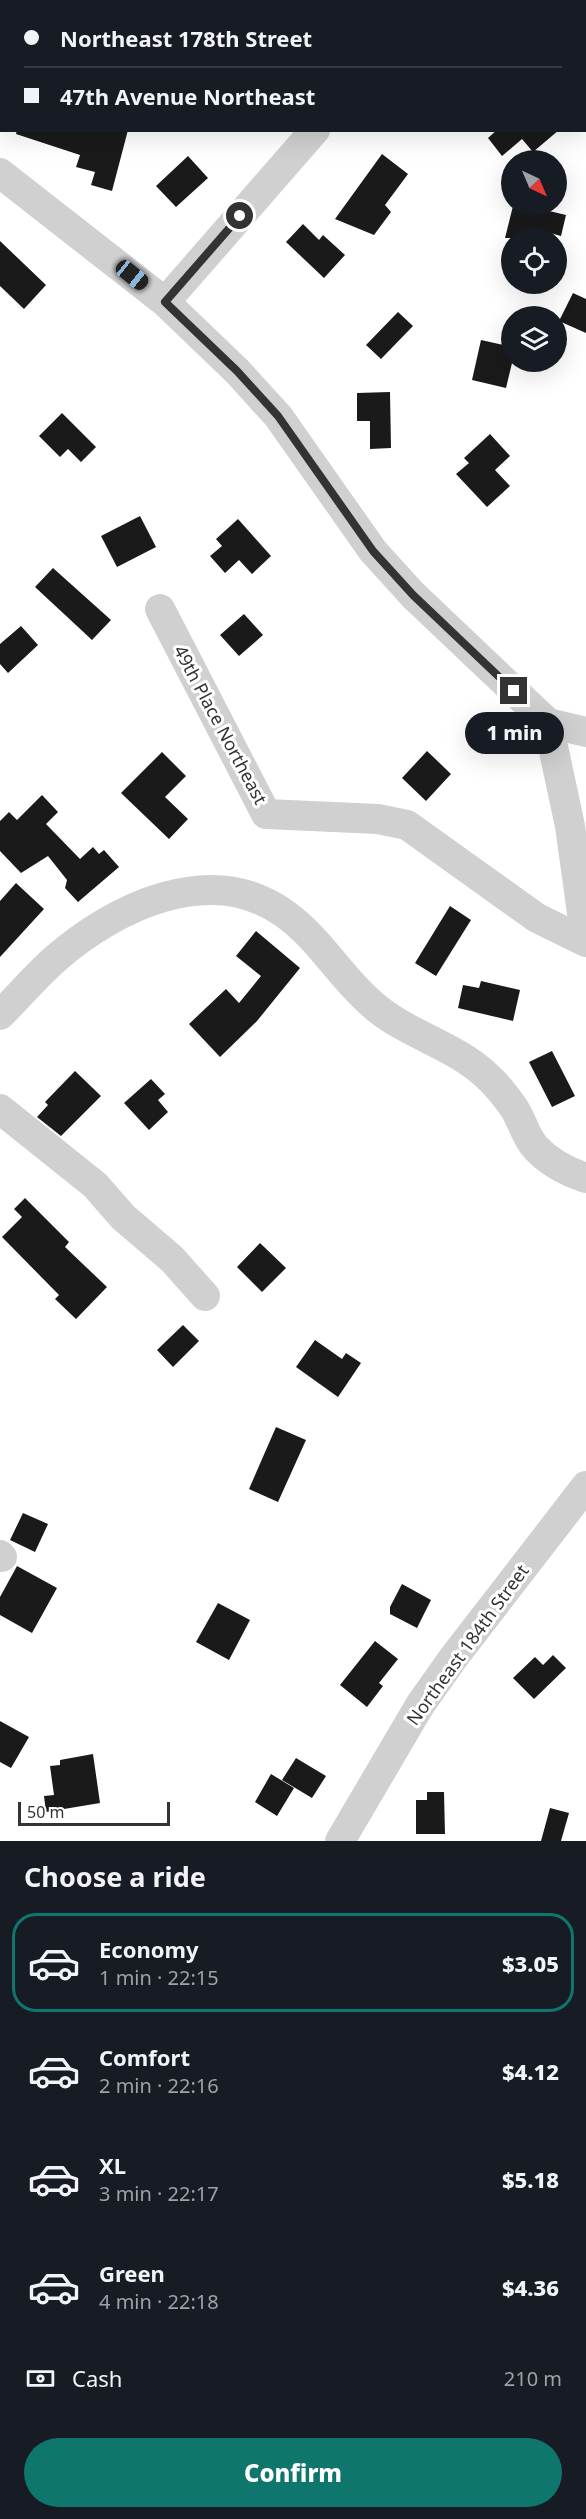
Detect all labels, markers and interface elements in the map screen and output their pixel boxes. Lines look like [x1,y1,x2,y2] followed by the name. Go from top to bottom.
[60,23,312,53] text: Northeast 178th Street
[60,81,315,111] text: 47th Avenue Northeast
[501,150,567,216] north arrow
[501,150,567,372] map controls
[226,202,253,229] route start
[501,228,567,294] button: locate
[112,257,152,293] car
[501,306,567,372] button: layers
[169,641,273,809] street label: 49th Place Northeast
[500,677,527,704] route end
[464,712,564,754] callout: 1 min
[487,719,542,746] text: 1 min
[401,1559,534,1730] street label: Northeast 184th Street
[18,1799,170,1826] scale bar
[27,1801,64,1823] text: 50 m
[24,1858,206,1895] text: Choose a ride
[99,1934,198,1964] text: Economy
[27,1936,81,1990] icon: car
[502,1948,559,1978] text: $3.05
[99,1964,219,1991] text: 1 min · 22:15
[99,2042,190,2072] text: Comfort
[27,2044,81,2098] icon: car
[502,2056,559,2086] text: $4.12
[99,2072,219,2099] text: 2 min · 22:16
[99,2150,126,2180] text: XL
[27,2152,81,2206] icon: car
[502,2164,559,2194] text: $5.18
[99,2180,219,2207] text: 3 min · 22:17
[99,2258,165,2288] text: Green
[27,2260,81,2314] icon: car
[502,2272,559,2302] text: $4.36
[99,2288,219,2315] text: 4 min · 22:18
[24,2362,57,2395] icon: cash
[72,2363,122,2393] text: Cash
[504,2365,562,2392] text: 210 m
[24,2438,562,2507] button: Confirm

